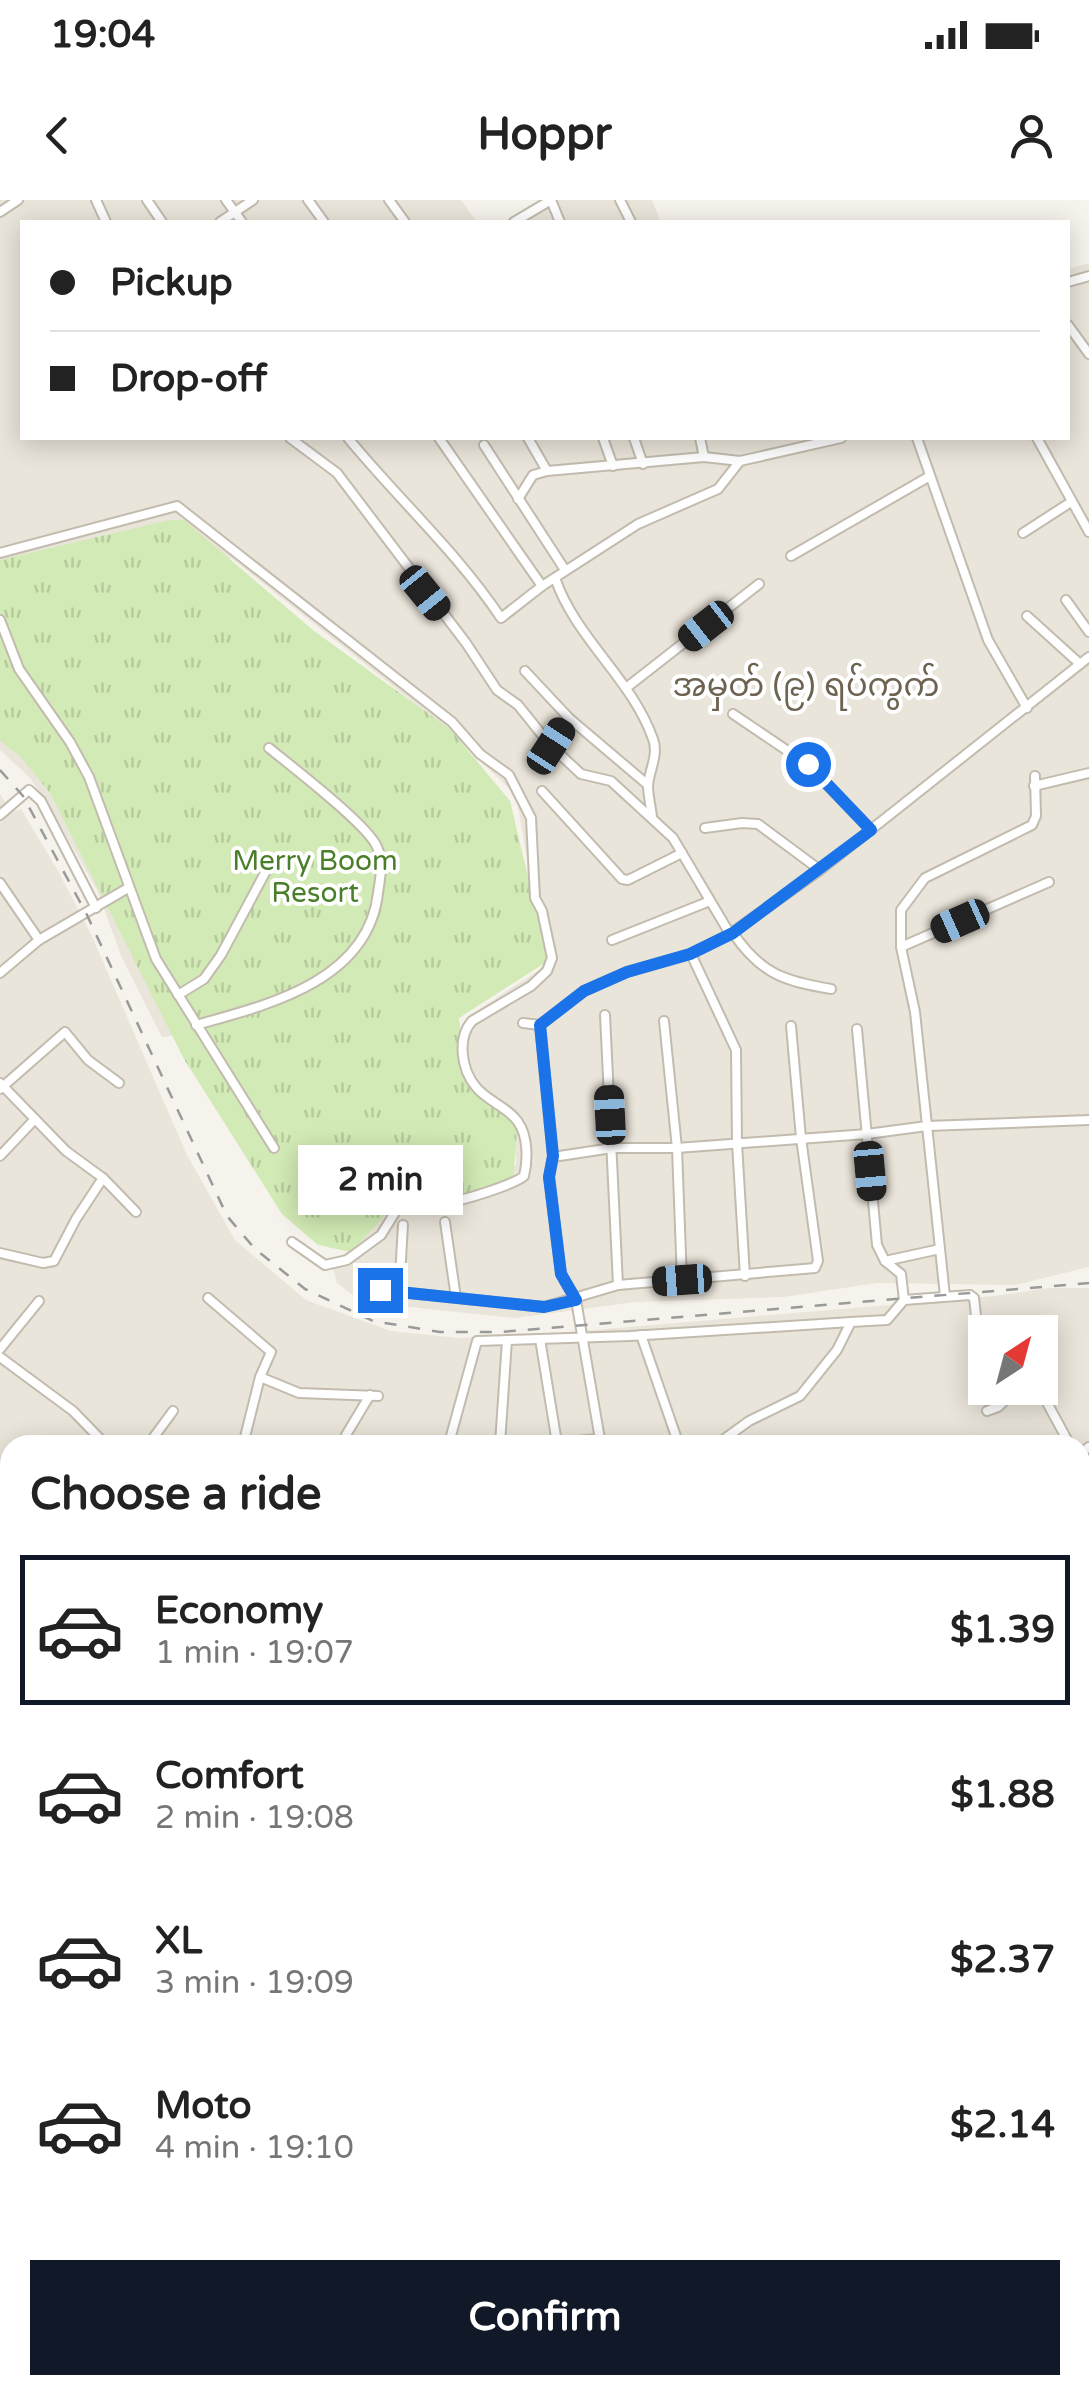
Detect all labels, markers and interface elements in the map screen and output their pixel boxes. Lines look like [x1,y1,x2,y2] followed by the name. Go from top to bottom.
[50,12,155,58] text: 19:04
[30,108,85,163] icon: back
[477,108,612,162] text: Hoppr
[1004,108,1059,163] icon: person
[110,260,233,306] text: Pickup
[110,356,267,402] text: Drop-off
[394,560,456,626] car
[673,596,739,656] car
[672,662,940,711] district label: အမှတ် (၉) ရပ်ကွက်
[522,713,580,779] car
[786,742,831,787] route start
[232,844,398,910] park label: Merry Boom Resort
[926,895,994,947] car
[593,1084,627,1146] car
[852,1140,888,1202] car
[298,1145,462,1215] callout: 2 min
[338,1161,423,1199] text: 2 min
[651,1263,713,1297] car
[358,1268,403,1313] route end
[968,1315,1058,1405] north arrow
[968,1315,1058,1405] map controls
[30,1468,321,1522] text: Choose a ride
[35,1585,125,1675] icon: car
[155,1588,323,1634] text: Economy
[950,1607,1055,1653] text: $1.39
[155,1634,354,1672] text: 1 min · 19:07
[35,1750,125,1840] icon: car
[155,1753,304,1799] text: Comfort
[950,1772,1055,1818] text: $1.88
[155,1799,354,1837] text: 2 min · 19:08
[35,1915,125,2005] icon: car
[155,1918,202,1964] text: XL
[950,1937,1055,1983] text: $2.37
[155,1964,354,2002] text: 3 min · 19:09
[35,2080,125,2170] icon: car
[155,2083,251,2129] text: Moto
[950,2102,1055,2148] text: $2.14
[155,2129,354,2167] text: 4 min · 19:10
[30,2260,1060,2375] button: Confirm

